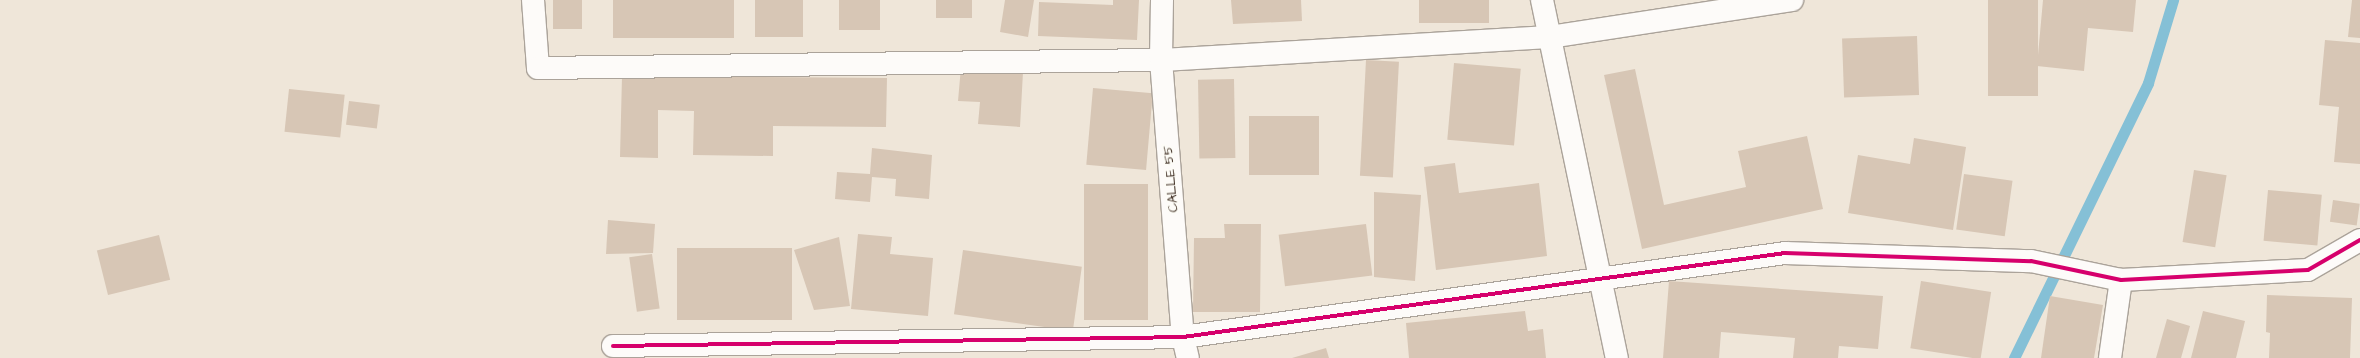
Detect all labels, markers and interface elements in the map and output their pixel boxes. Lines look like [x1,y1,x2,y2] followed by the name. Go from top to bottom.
[1160,145,1182,213] street label: CALLE 55

